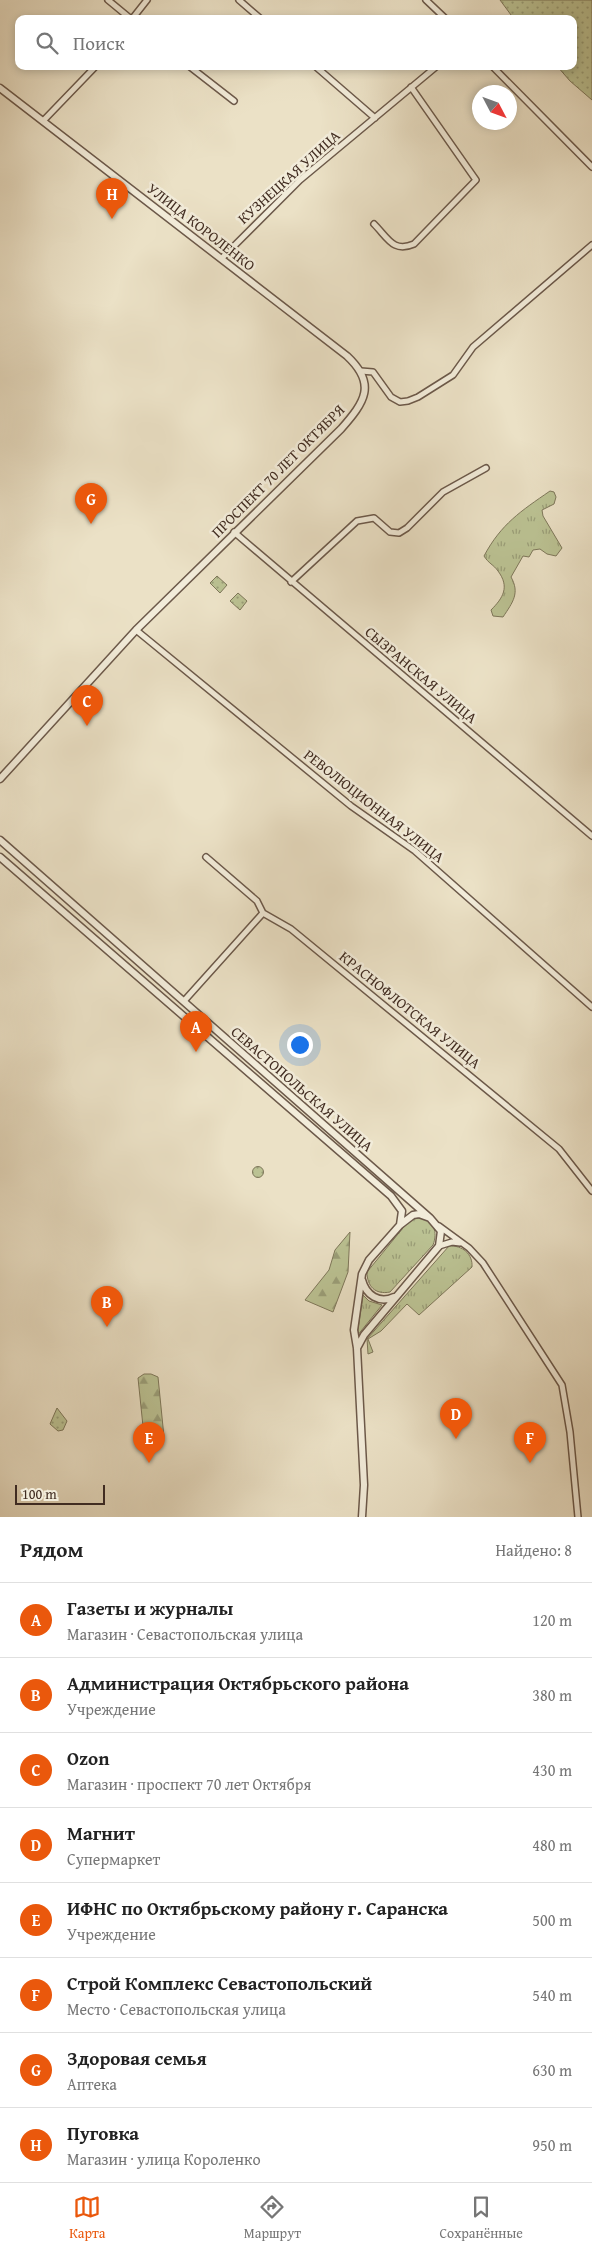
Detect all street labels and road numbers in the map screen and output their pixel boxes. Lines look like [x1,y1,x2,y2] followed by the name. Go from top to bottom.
[233,125,344,228] street label: КУЗНЕЦКАЯ УЛИЦА
[143,178,260,275] street label: УЛИЦА КОРОЛЕНКО
[206,399,349,542] street label: ПРОСПЕКТ 70 ЛЕТ ОКТЯБРЯ
[361,621,482,728] street label: СЫЗРАНСКАЯ УЛИЦА
[300,744,449,867] street label: РЕВОЛЮЦИОННАЯ УЛИЦА
[335,946,486,1073] street label: КРАСНОФЛОТСКАЯ УЛИЦА
[227,1021,378,1156] street label: СЕВАСТОПОЛЬСКАЯ УЛИЦА

